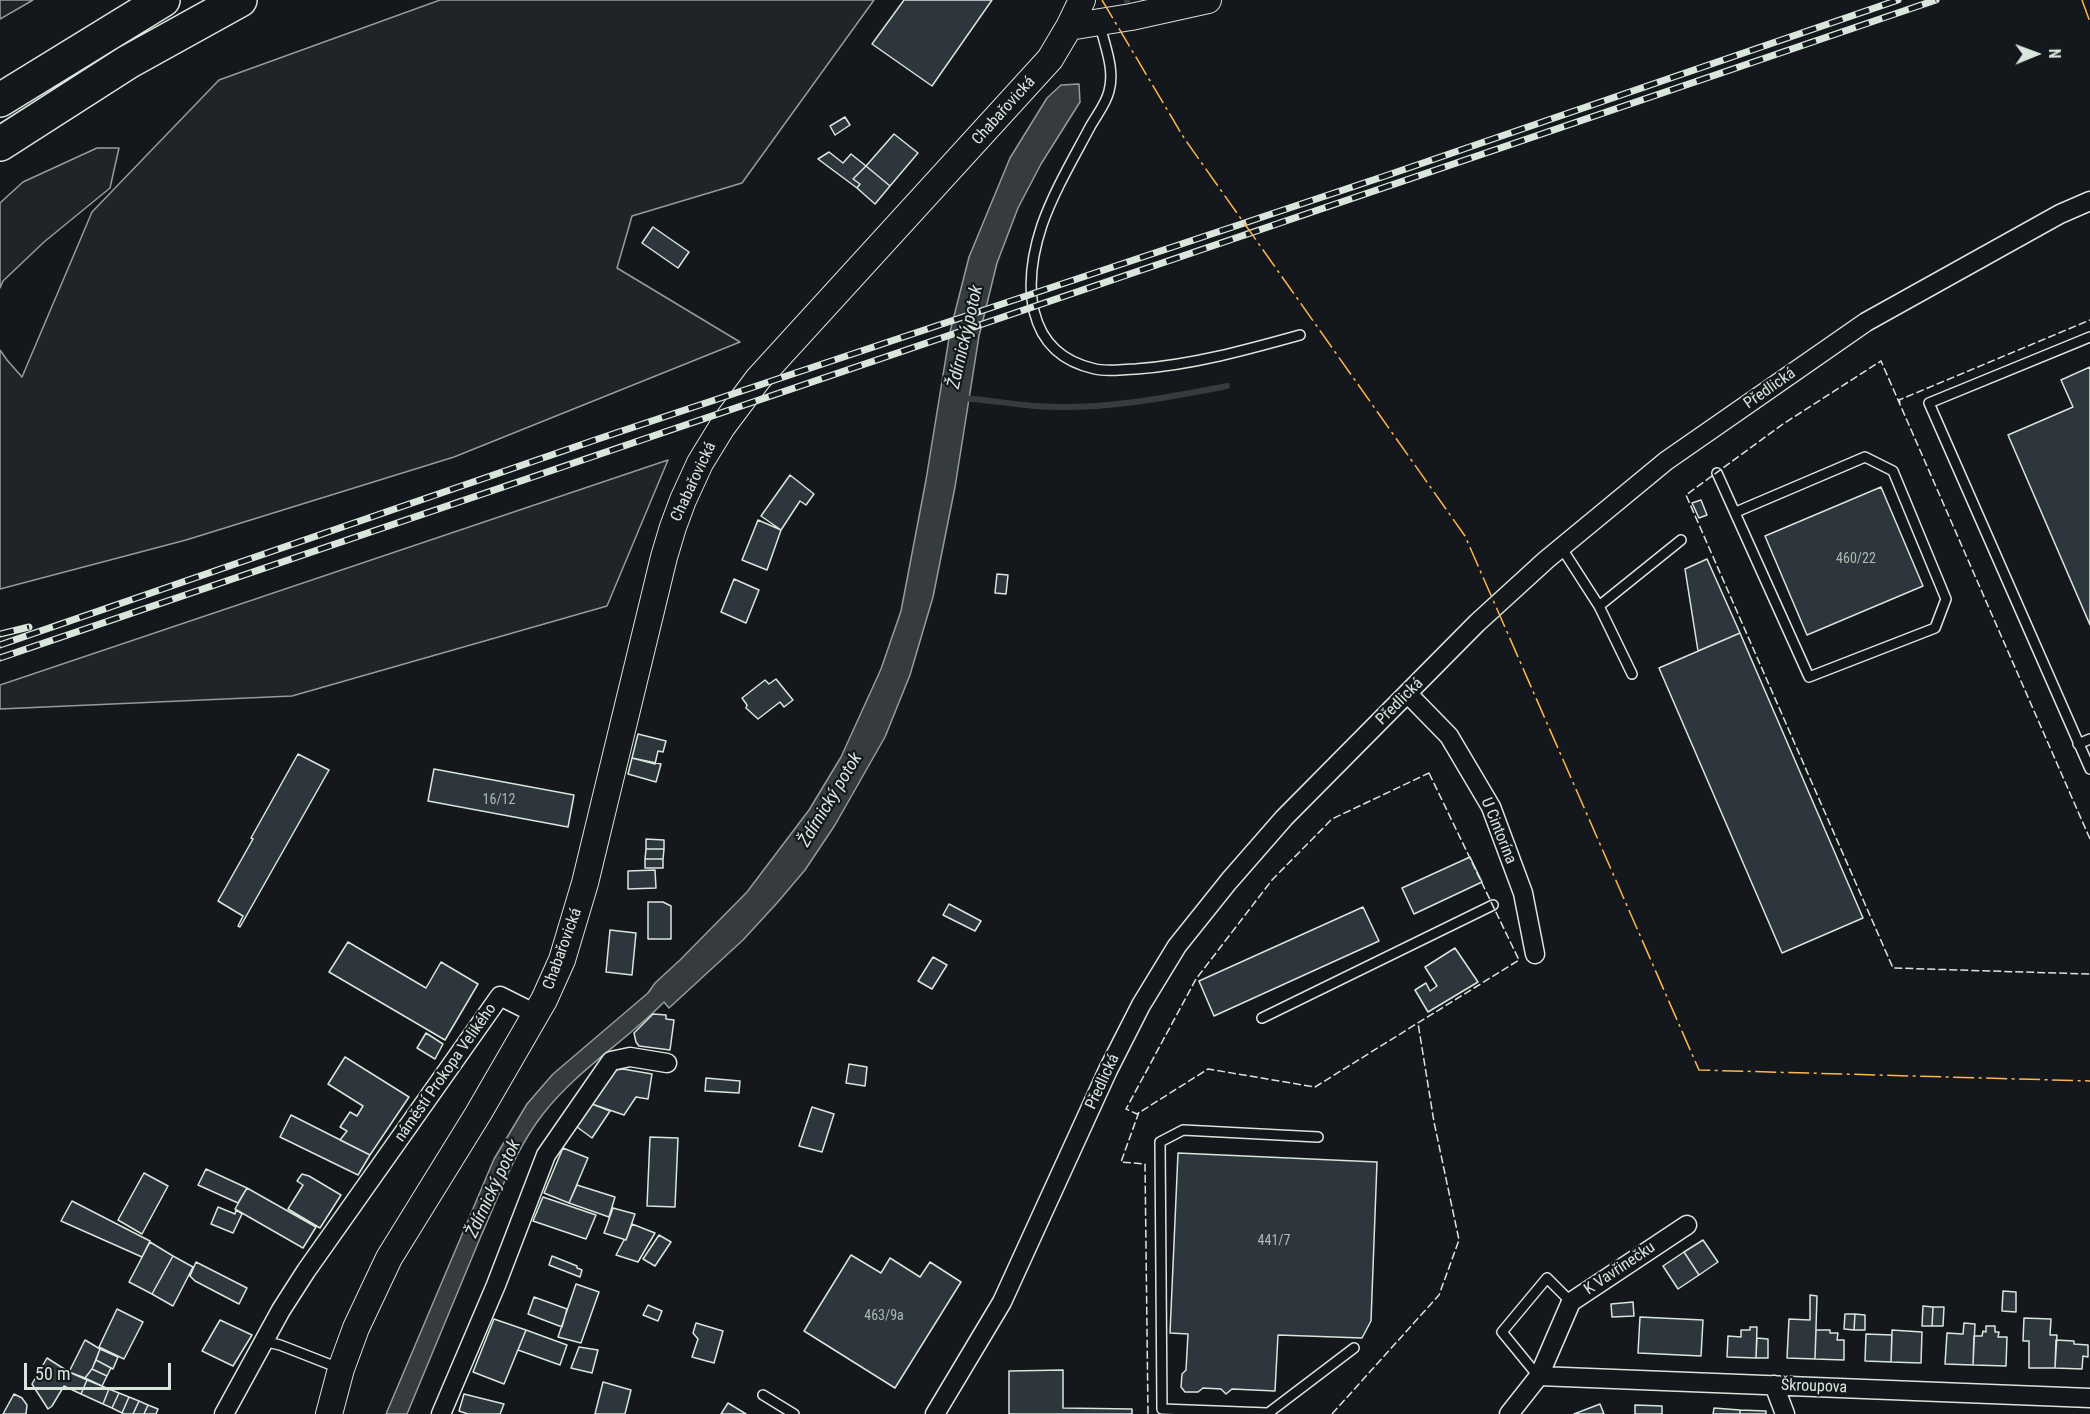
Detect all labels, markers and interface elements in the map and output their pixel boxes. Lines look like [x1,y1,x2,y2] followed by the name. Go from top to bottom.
[2006,24,2066,84] north arrow
[2045,49,2064,59] text: N
[968,73,1040,149] street label: Chabařovická
[944,283,988,391] water label: Ždírnický potok
[1740,364,1800,414] street label: Předlická
[667,439,721,525] street label: Chabařovická
[1836,551,1876,567] house number: 460/22
[1372,674,1428,730] street label: Předlická
[794,749,868,851] water label: Ždírnický potok
[483,792,515,808] house number: 16/12
[1476,795,1520,867] street label: U Cintorína
[539,906,587,992] street label: Chabařovická
[391,1000,501,1146] street label: náměstí Prokopa Velikého
[1082,1051,1124,1113] street label: Předlická
[462,1136,526,1242] water label: Ždírnický potok
[1258,1233,1290,1249] house number: 441/7
[1581,1238,1659,1300] street label: K Vavřinečku
[864,1308,904,1324] house number: 463/9a
[27,1351,174,1389] scale bar
[35,1363,70,1384] text: 50 m
[1781,1376,1847,1398] street label: Škroupova

